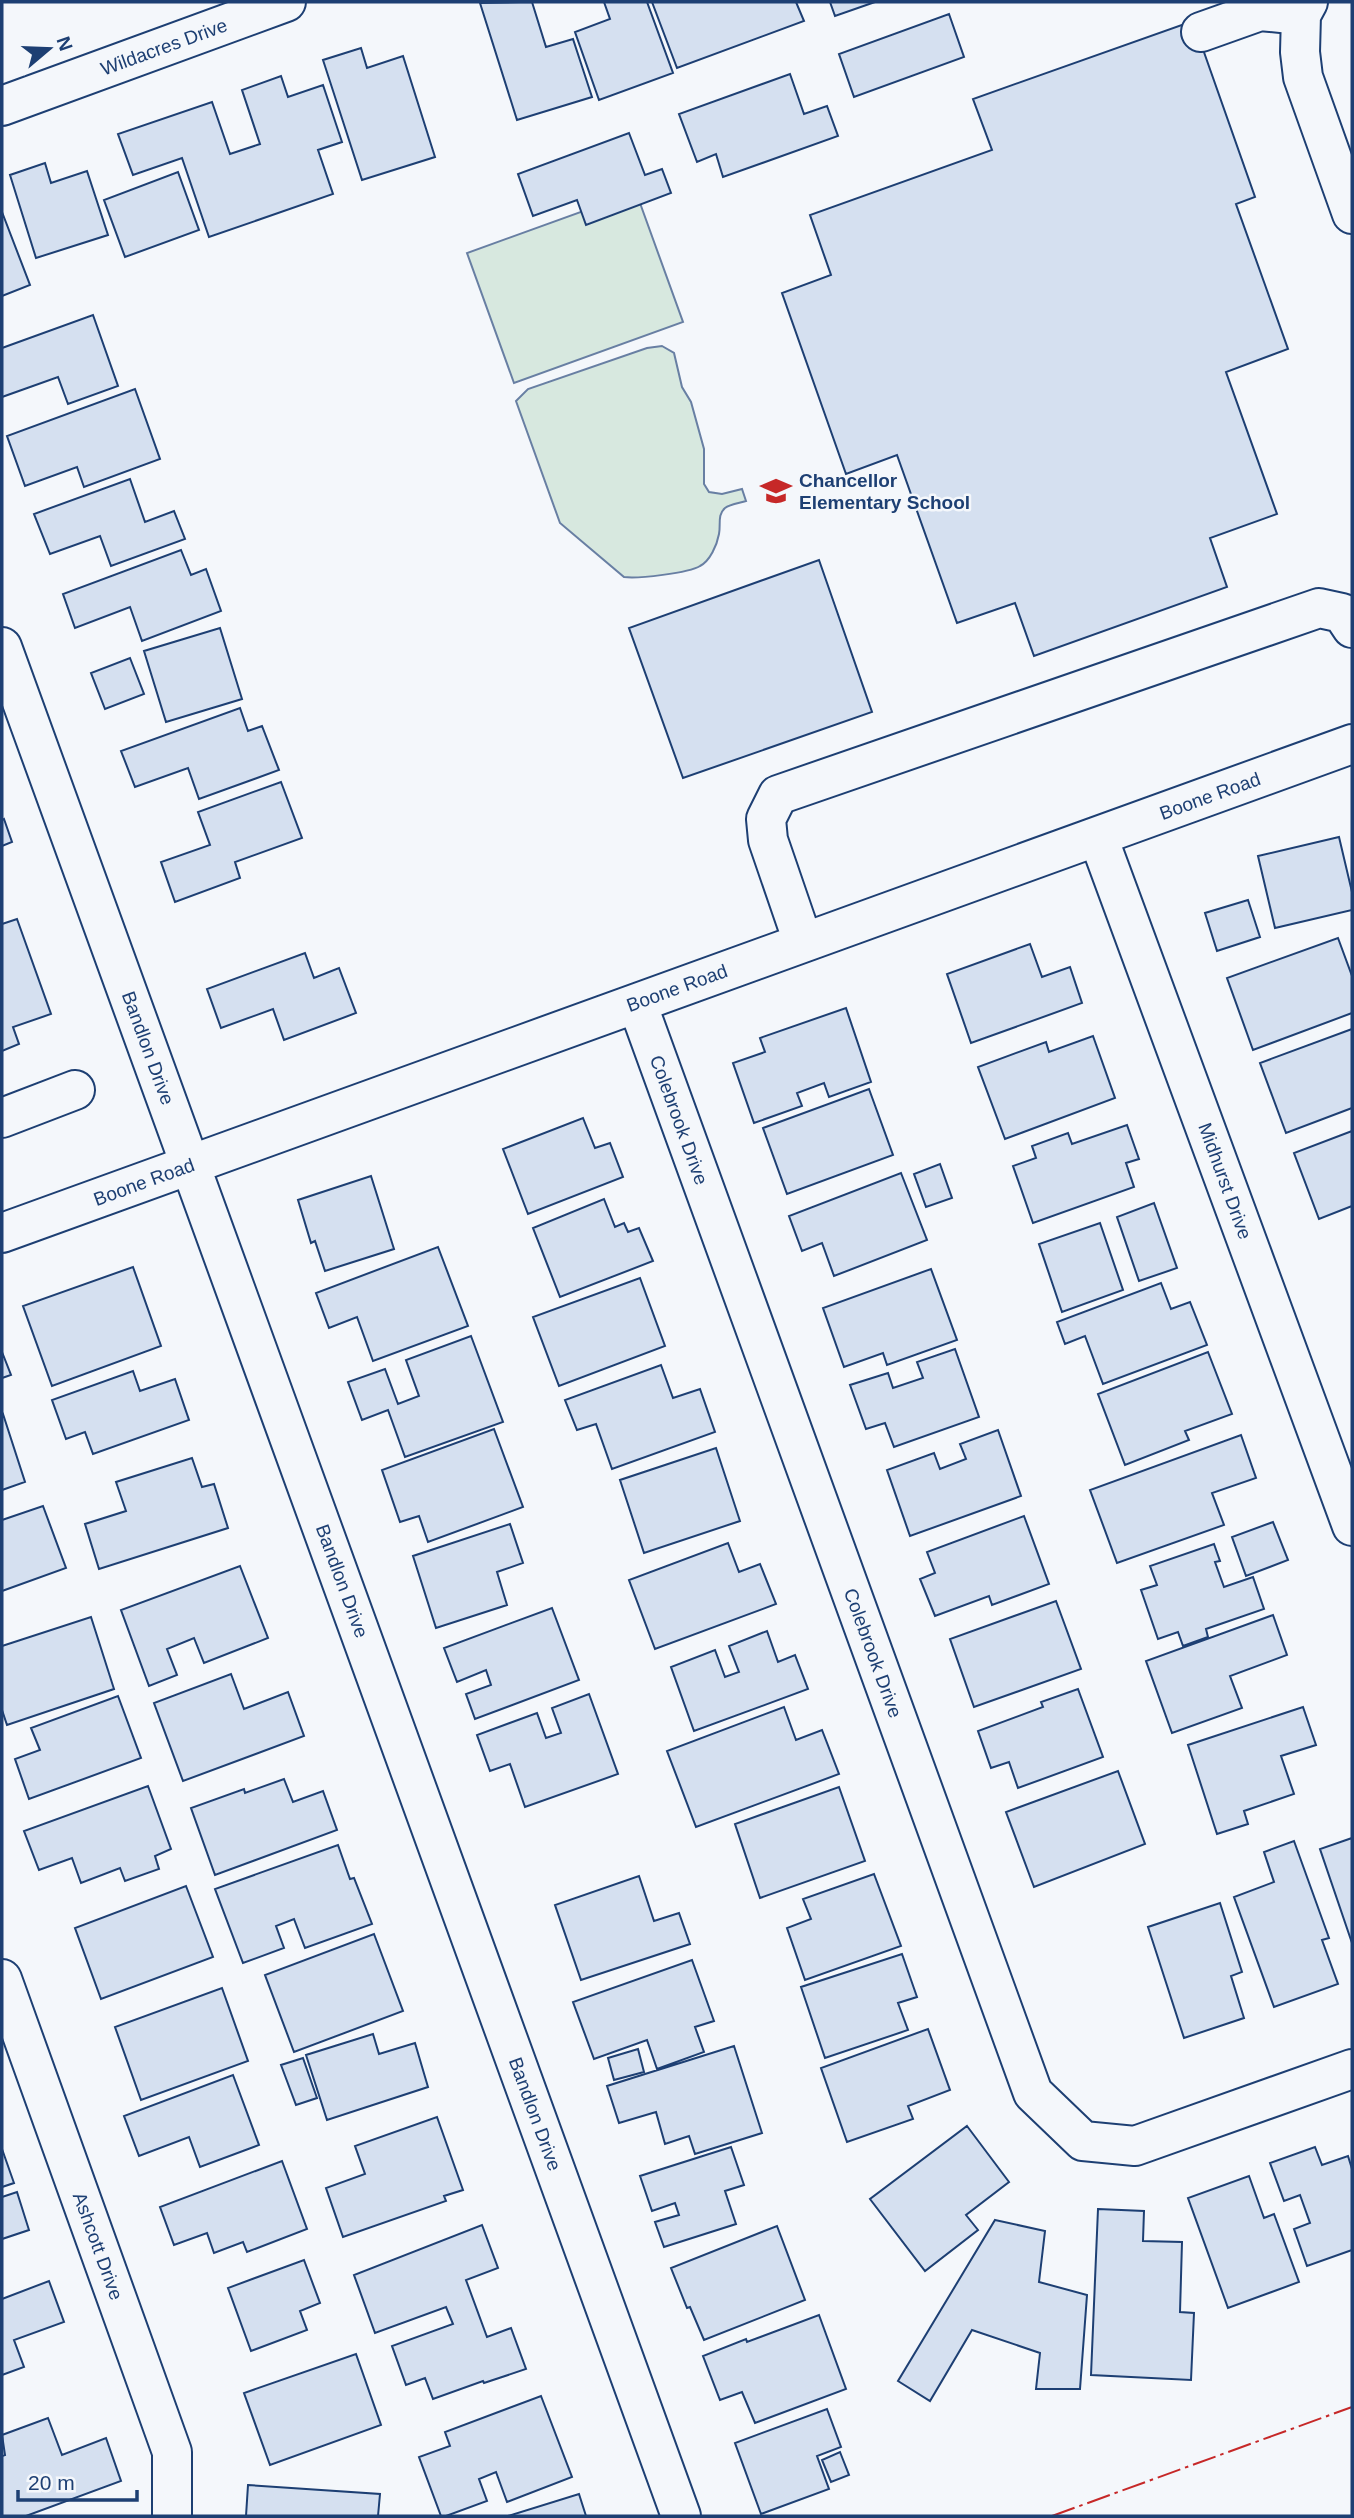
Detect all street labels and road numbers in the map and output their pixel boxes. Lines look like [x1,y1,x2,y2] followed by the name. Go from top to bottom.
[98,14,230,80] street label: Wildacres Drive
[1157,768,1263,824] street label: Boone Road
[624,960,730,1016] street label: Boone Road
[118,988,178,1108] street label: Bandlon Drive
[646,1052,712,1188] street label: Colebrook Drive
[1194,1120,1256,1242] street label: Midhurst Drive
[91,1154,197,1210] street label: Boone Road
[312,1521,372,1641] street label: Bandlon Drive
[840,1585,906,1721] street label: Colebrook Drive
[505,2054,565,2174] street label: Bandlon Drive
[69,2189,127,2303] street label: Ashcott Drive

